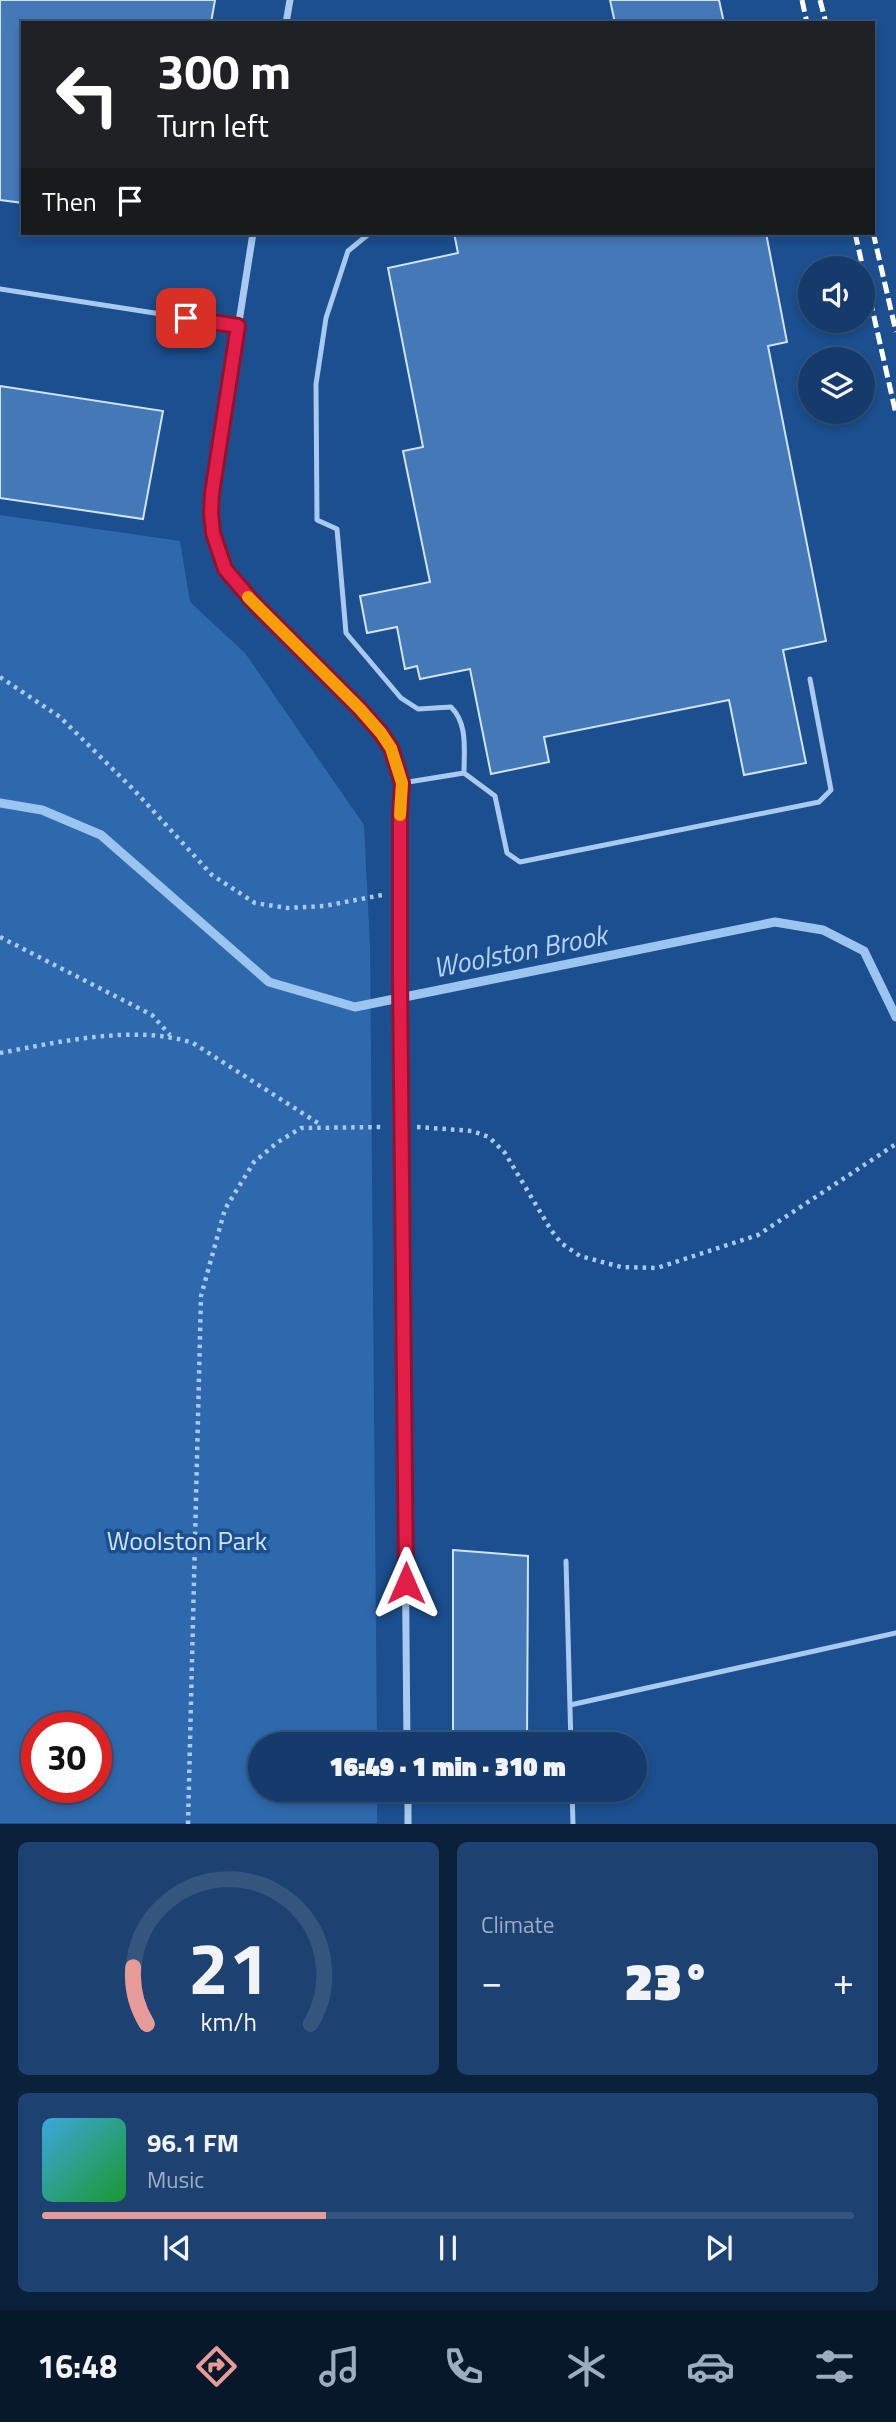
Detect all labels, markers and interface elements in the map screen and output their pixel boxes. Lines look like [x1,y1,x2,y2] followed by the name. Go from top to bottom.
[157,33,291,108] text: 300 m
[42,49,133,140] icon: left
[157,101,269,149] text: Turn left
[42,182,97,221] text: Then
[111,182,149,220] icon: arrive
[798,256,875,424] map controls
[798,256,875,333] button: sound
[156,288,216,348] pin
[167,299,205,337] icon: arrive
[798,347,875,424] button: layers
[429,912,614,988] water label: Woolston Brook
[107,1521,267,1560] park label: Woolston Park
[369,1546,443,1620] position arrow
[21,1712,112,1803] speed limit sign: 30
[329,1747,566,1786] text: 16:49 · 1 min · 310 m
[481,1907,554,1942] text: Climate
[188,1913,269,2023] text: 21
[625,1941,710,2020] text: 23°
[481,1952,502,2010] text: −
[833,1952,854,2010] text: +
[200,2003,257,2041] text: km/h
[147,2123,239,2162] text: 96.1 FM
[147,2162,204,2197] text: Music
[158,2229,196,2267] icon: previous
[429,2229,467,2267] icon: pause
[700,2229,738,2267] icon: next
[37,2342,117,2390] text: 16:48
[192,2342,241,2391] icon: directions
[315,2342,364,2391] icon: music
[439,2342,488,2391] icon: phone
[562,2342,611,2391] icon: climate
[686,2342,735,2391] icon: car
[810,2342,859,2391] icon: filters

